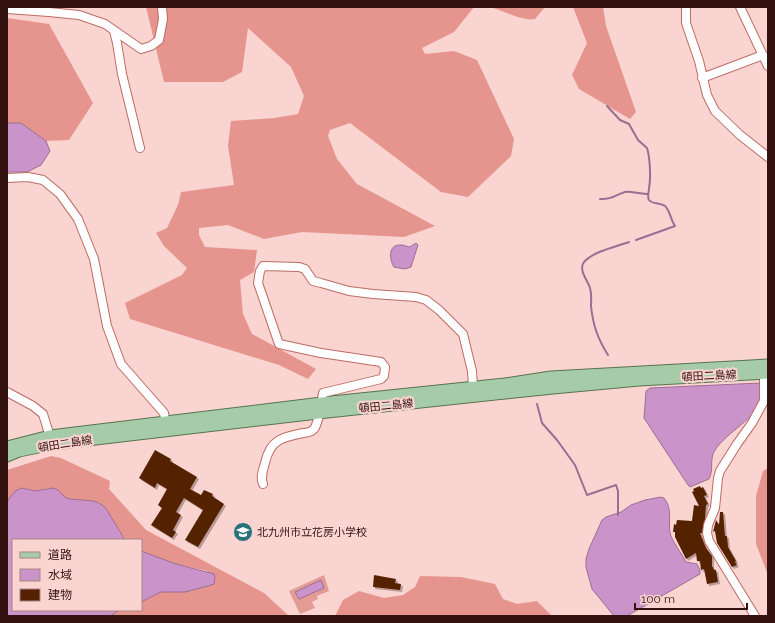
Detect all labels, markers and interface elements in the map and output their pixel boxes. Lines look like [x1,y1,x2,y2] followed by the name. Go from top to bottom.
[681,368,737,384] street label: 頓田二島線
[358,397,414,415] street label: 頓田二島線
[37,433,93,455] street label: 頓田二島線
[232,521,254,543] school or university icon: 北九州市立花房小学校
[257,526,367,539] place label: 北九州市立花房小学校
[12,539,142,611] legend
[48,548,72,562] text: 道路
[48,568,72,582] text: 水域
[635,585,747,611] scale bar
[48,588,72,602] text: 建物
[641,592,675,606] text: 100 m

